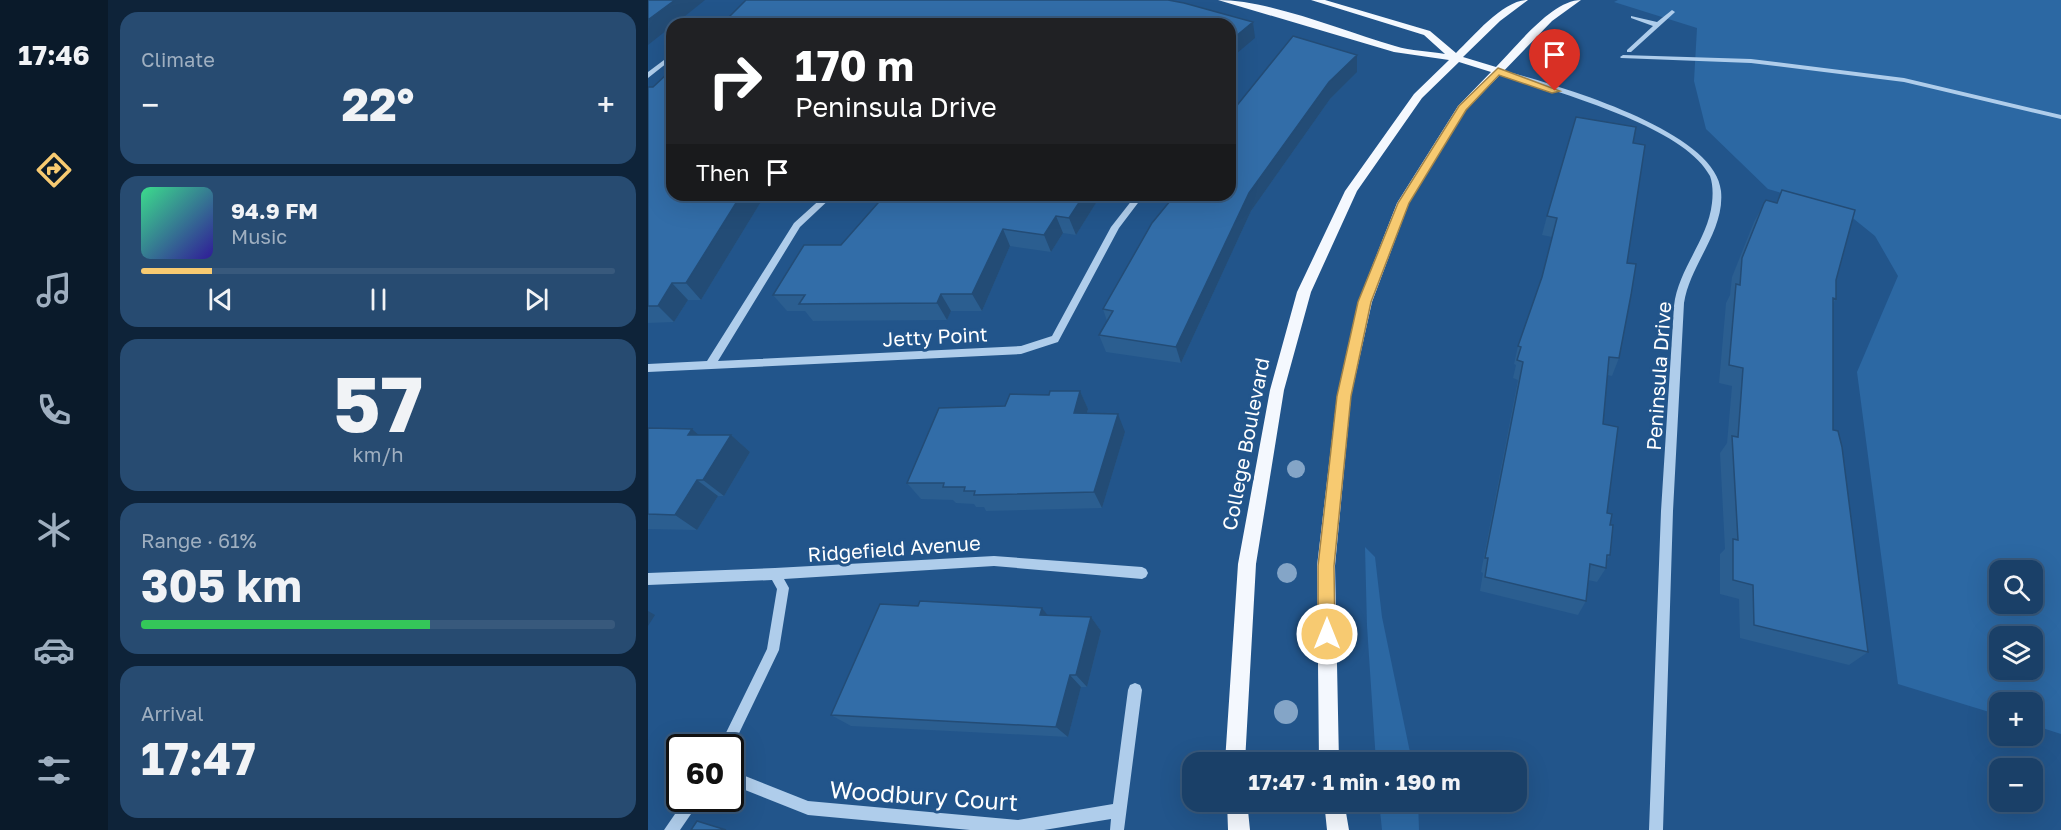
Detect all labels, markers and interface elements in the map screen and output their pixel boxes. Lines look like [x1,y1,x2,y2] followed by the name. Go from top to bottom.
[1529,29,1580,91] pin
[1538,38,1571,71] icon: arrive
[18,39,90,71] text: 17:46
[795,40,914,90] text: 170 m
[696,42,774,120] icon: right
[141,47,215,71] text: Climate
[342,77,414,131] text: 22°
[141,85,159,124] text: −
[597,85,615,124] text: +
[795,91,997,123] text: Peninsula Drive
[33,149,75,191] icon: directions
[761,156,794,189] icon: arrive
[696,159,749,186] text: Then
[231,197,318,224] text: 94.9 FM
[231,224,287,248] text: Music
[33,269,75,311] icon: music
[204,283,237,316] icon: previous
[362,283,395,316] icon: pause
[520,283,553,316] icon: next
[1641,301,1675,451] street label: Peninsula Drive
[882,321,988,351] street label: Jetty Point
[333,356,423,449] text: 57
[1216,356,1274,532] street label: College Boulevard
[33,389,75,431] icon: phone
[353,442,403,466] text: km/h
[33,509,75,551] icon: climate
[141,528,257,552] text: Range · 61%
[807,530,981,566] street label: Ridgefield Avenue
[141,558,302,612] text: 305 km
[1989,560,2043,812] map controls
[1989,560,2043,614] button: search
[1295,602,1359,666] position arrow
[1989,626,2043,680] button: layers
[33,629,75,671] icon: car
[1989,692,2043,746] button: +
[141,701,204,725] text: Arrival
[141,731,256,785] text: 17:47
[666,734,744,812] speed limit sign: 60
[33,749,75,791] icon: filters
[1989,758,2043,812] button: −
[1249,768,1460,795] text: 17:47 · 1 min · 190 m
[829,774,1019,816] street label: Woodbury Court

